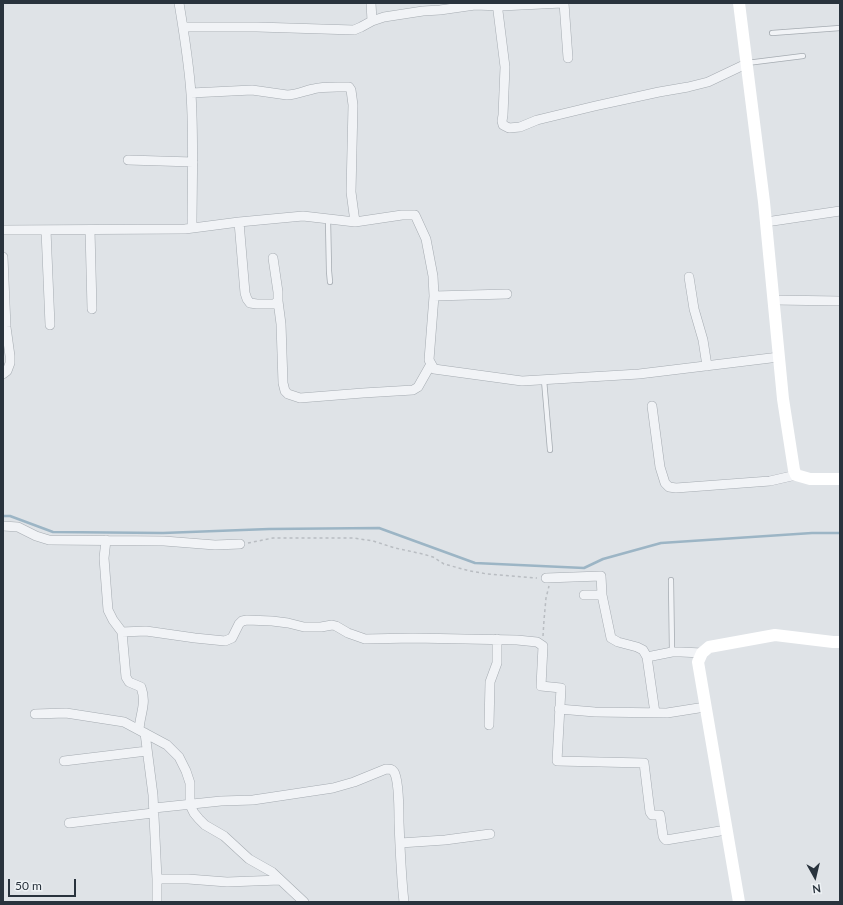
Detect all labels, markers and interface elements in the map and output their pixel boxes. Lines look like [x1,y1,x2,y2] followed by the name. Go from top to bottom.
[795,857,835,897] north arrow
[10,871,78,897] scale bar
[15,878,42,893] text: 50 m
[812,882,822,896] text: N

